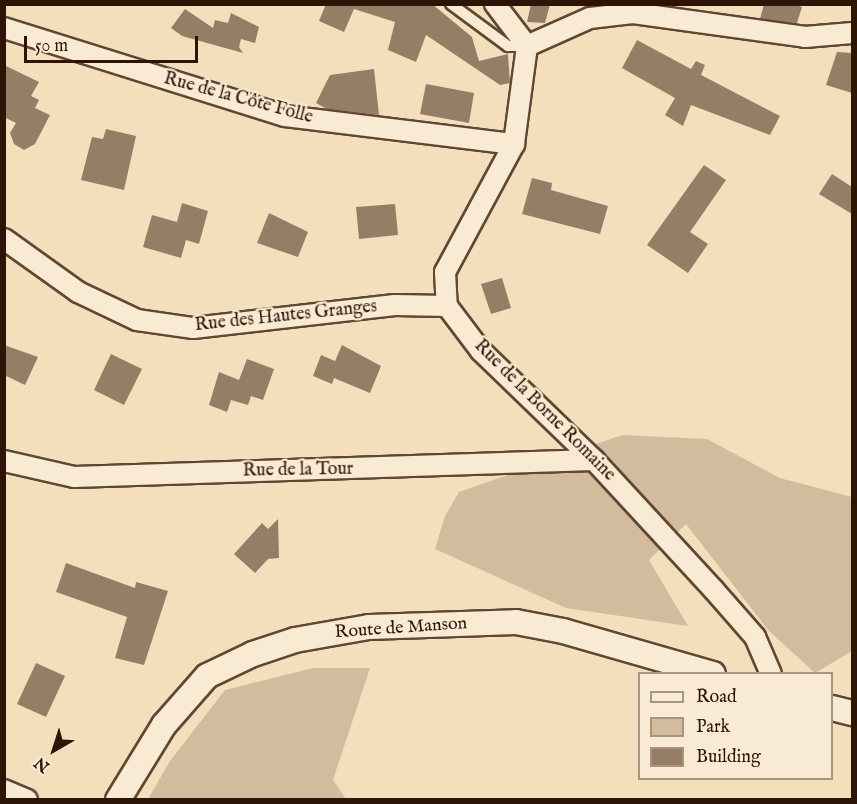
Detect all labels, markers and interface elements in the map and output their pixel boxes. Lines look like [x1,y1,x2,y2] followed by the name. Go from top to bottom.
[27,24,201,62] scale bar
[35,35,68,58] text: 50 m
[161,69,315,129] street label: Rue de la Côte Folle
[194,297,378,337] street label: Rue des Hautes Granges
[469,336,619,486] street label: Rue de la Borne Romaine
[243,459,353,483] street label: Rue de la Tour
[334,614,468,644] street label: Route de Manson
[638,672,833,780] legend
[696,686,737,709] text: Road
[696,716,730,739] text: Park
[24,720,84,780] north arrow
[696,746,761,769] text: Building
[31,752,54,776] text: N

